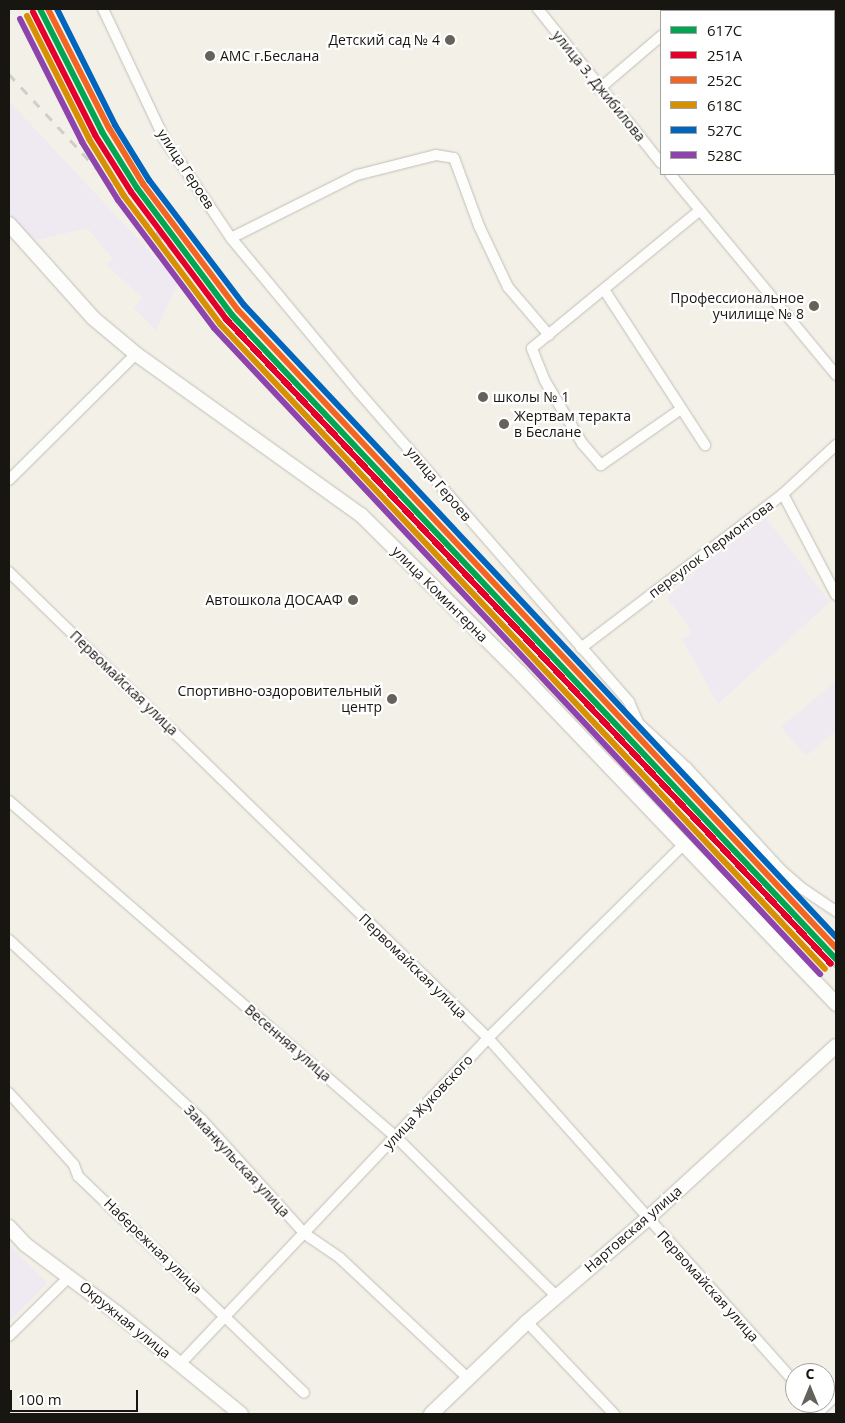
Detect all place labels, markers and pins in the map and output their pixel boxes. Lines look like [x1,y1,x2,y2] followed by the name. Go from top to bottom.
[329,32,440,48] place label: Детский сад № 4
[444,34,456,46] marker: Детский сад № 4
[220,48,319,64] place label: АМС г.Беслана
[204,50,216,62] marker: АМС г.Беслана
[670,290,804,322] place label: Профессиональное училище № 8
[808,300,820,312] marker: Профессиональное училище № 8
[493,389,569,405] place label: школы № 1
[477,391,489,403] marker: школы № 1
[514,408,631,441] place label: Жертвам теракта в Беслане
[498,418,510,430] marker: Жертвам теракта в Беслане
[205,592,343,608] place label: Автошкола ДОСААФ
[347,594,359,606] marker: Автошкола ДОСААФ
[177,683,382,716] place label: Спортивно-оздоровительный центр
[386,693,398,705] marker: Спортивно-оздоровительный центр

